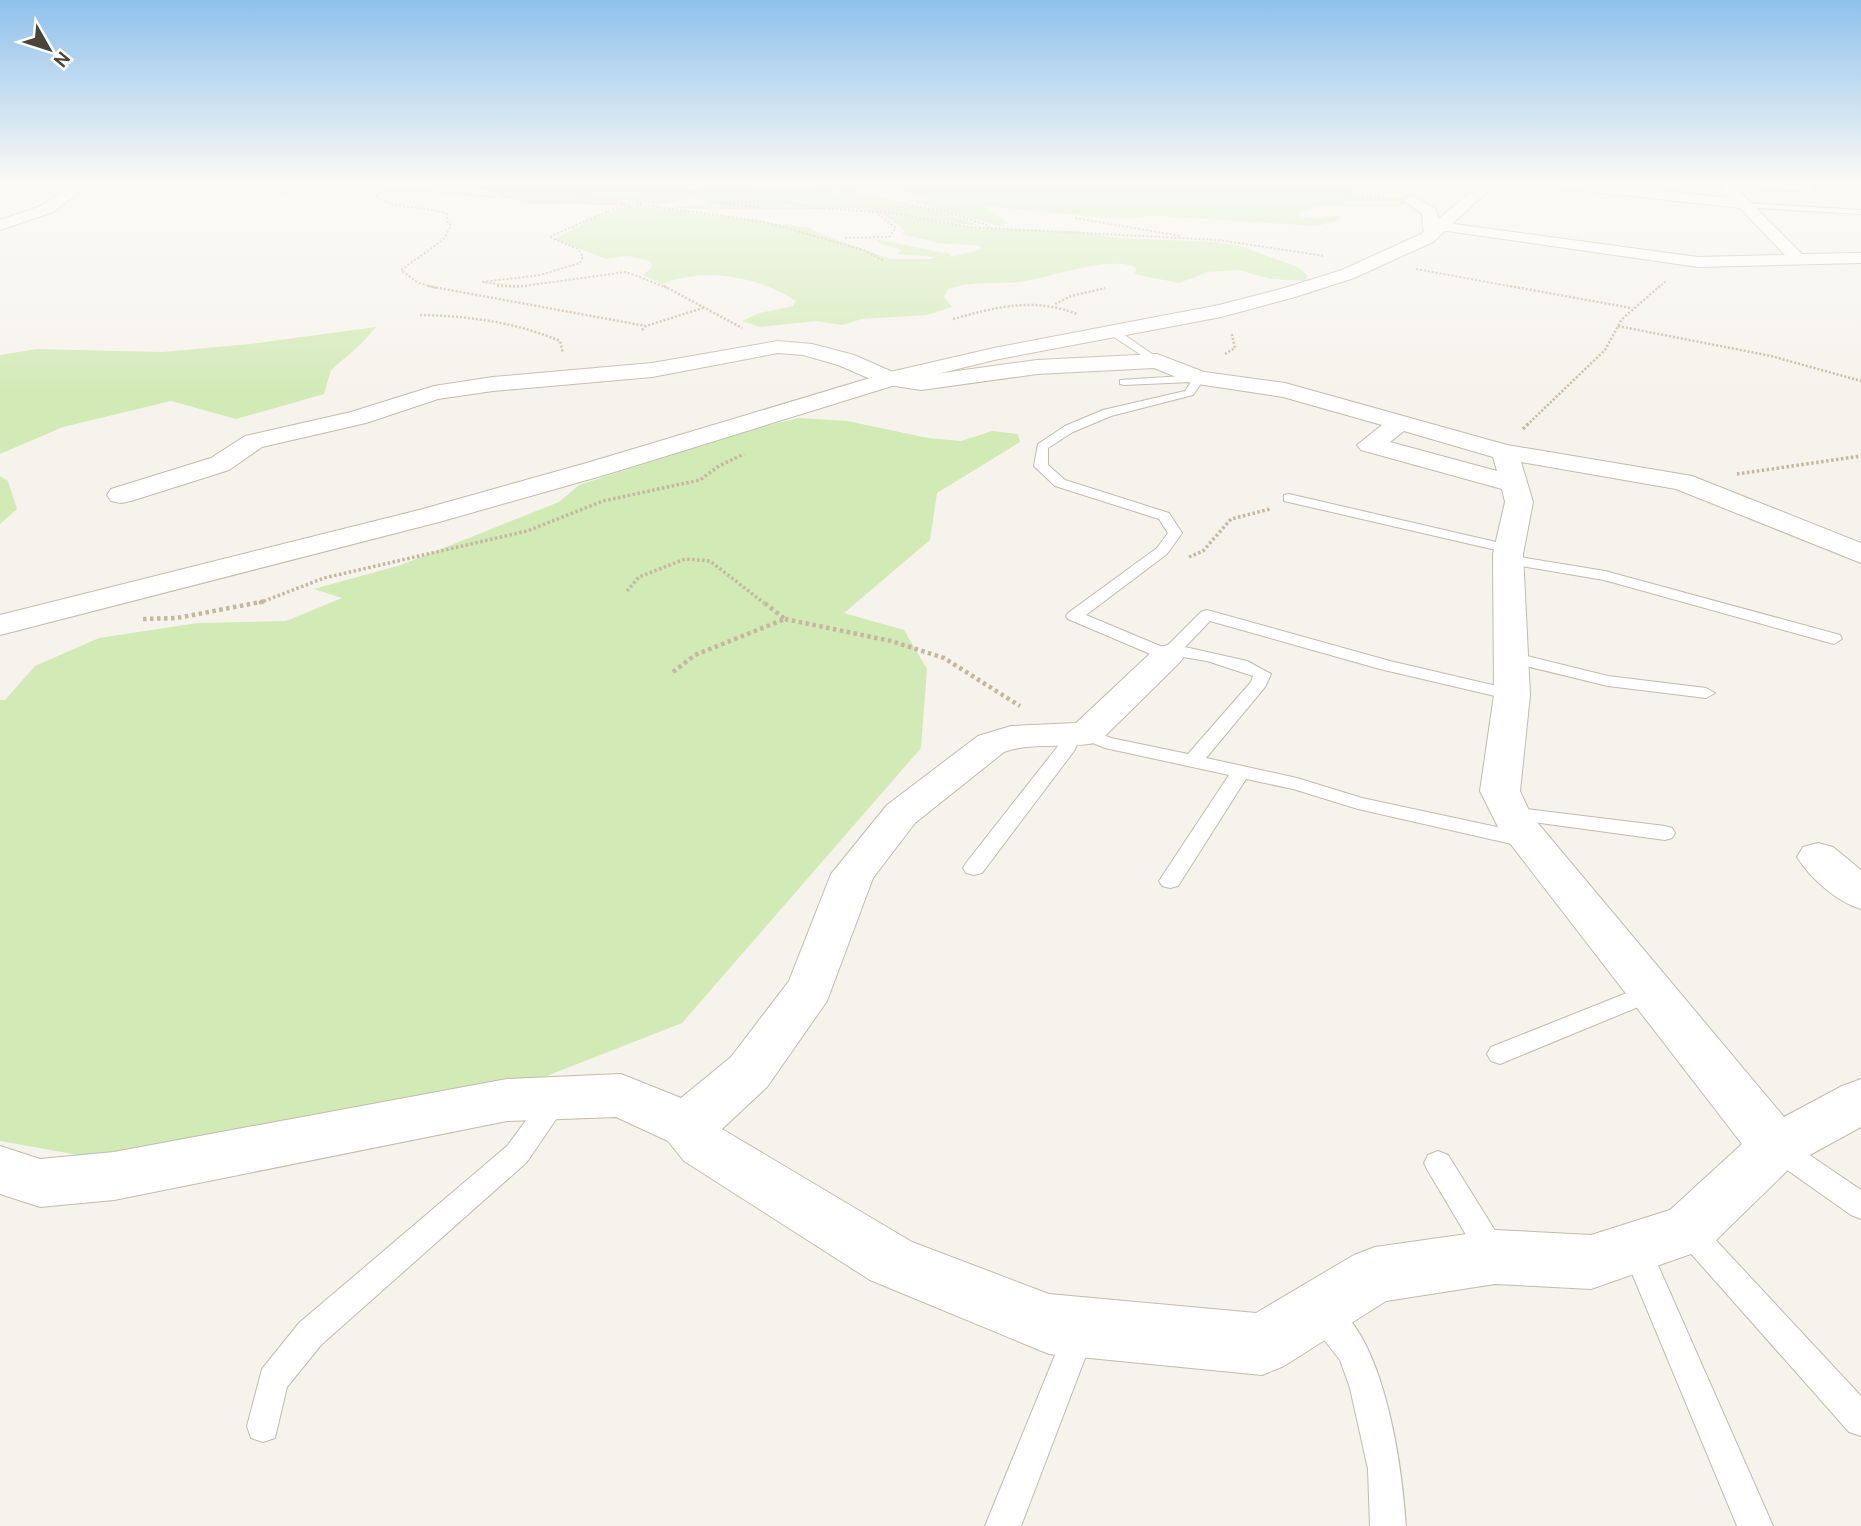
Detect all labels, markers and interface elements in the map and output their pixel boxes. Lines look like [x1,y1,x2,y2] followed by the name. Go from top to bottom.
[14,14,84,84] north arrow
[49,47,75,72] text: N

